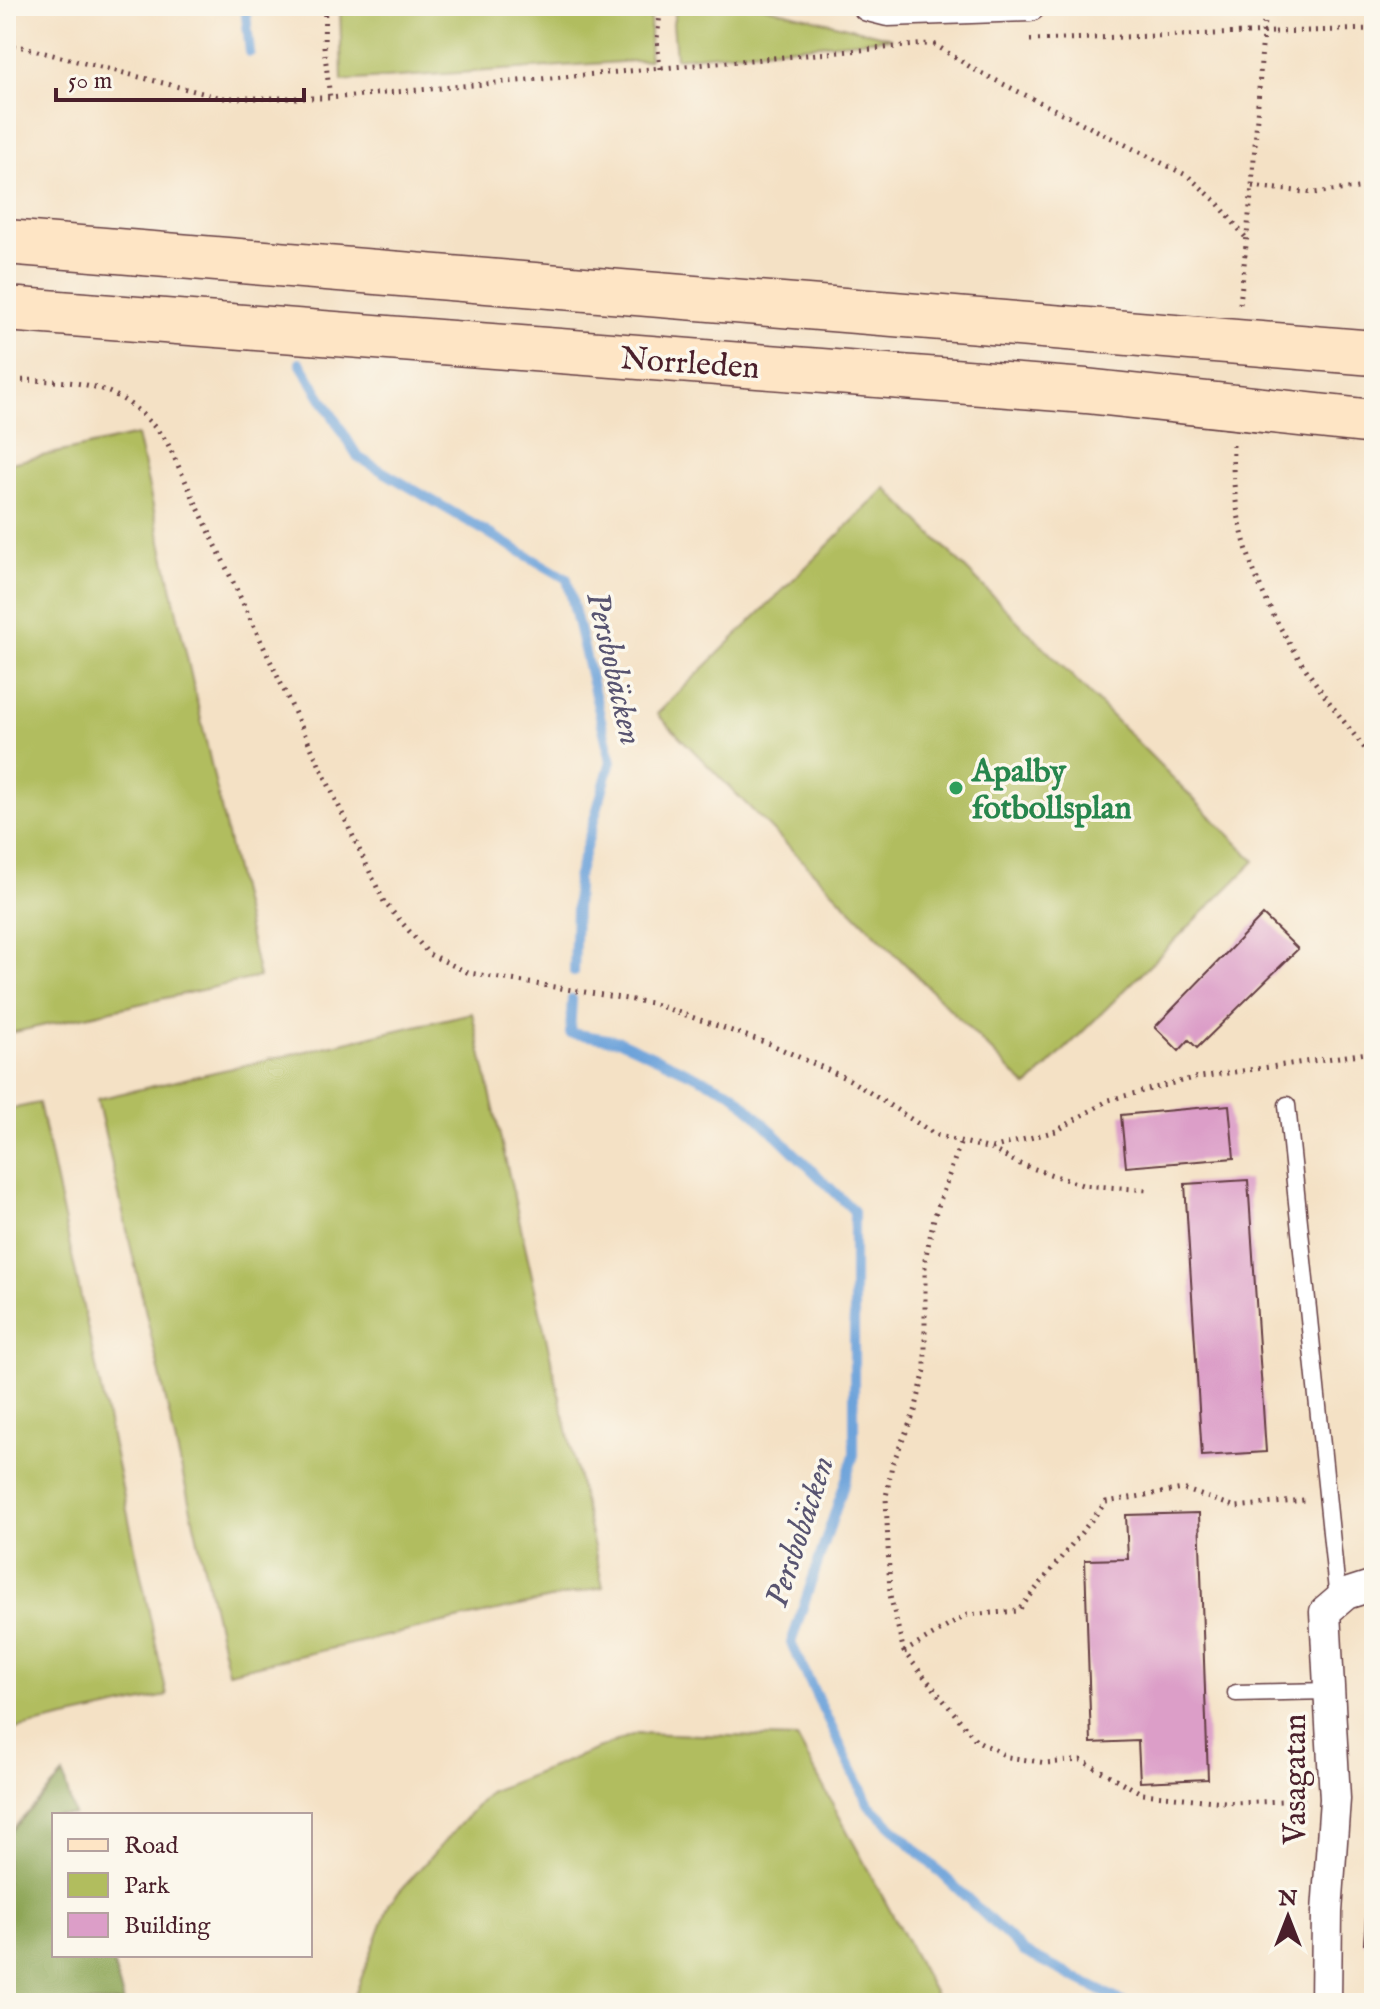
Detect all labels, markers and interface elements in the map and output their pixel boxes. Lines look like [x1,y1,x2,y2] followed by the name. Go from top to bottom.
[56,52,304,102] scale bar
[68,66,112,97] text: 50 m
[619,339,761,390] street label: Norrleden
[575,588,652,750] water label: Persbobäcken
[970,752,1132,830] place label: Apalby fotbollsplan
[947,779,965,797] marker: Apalby fotbollsplan
[756,1451,845,1613] water label: Persbobäcken
[1276,1714,1317,1845] street label: Vasagatan
[52,1813,312,1957] legend
[124,1831,178,1862] text: Road
[124,1871,170,1902] text: Park
[1248,1877,1328,1957] north arrow
[1277,1885,1298,1913] text: N
[124,1911,211,1942] text: Building

